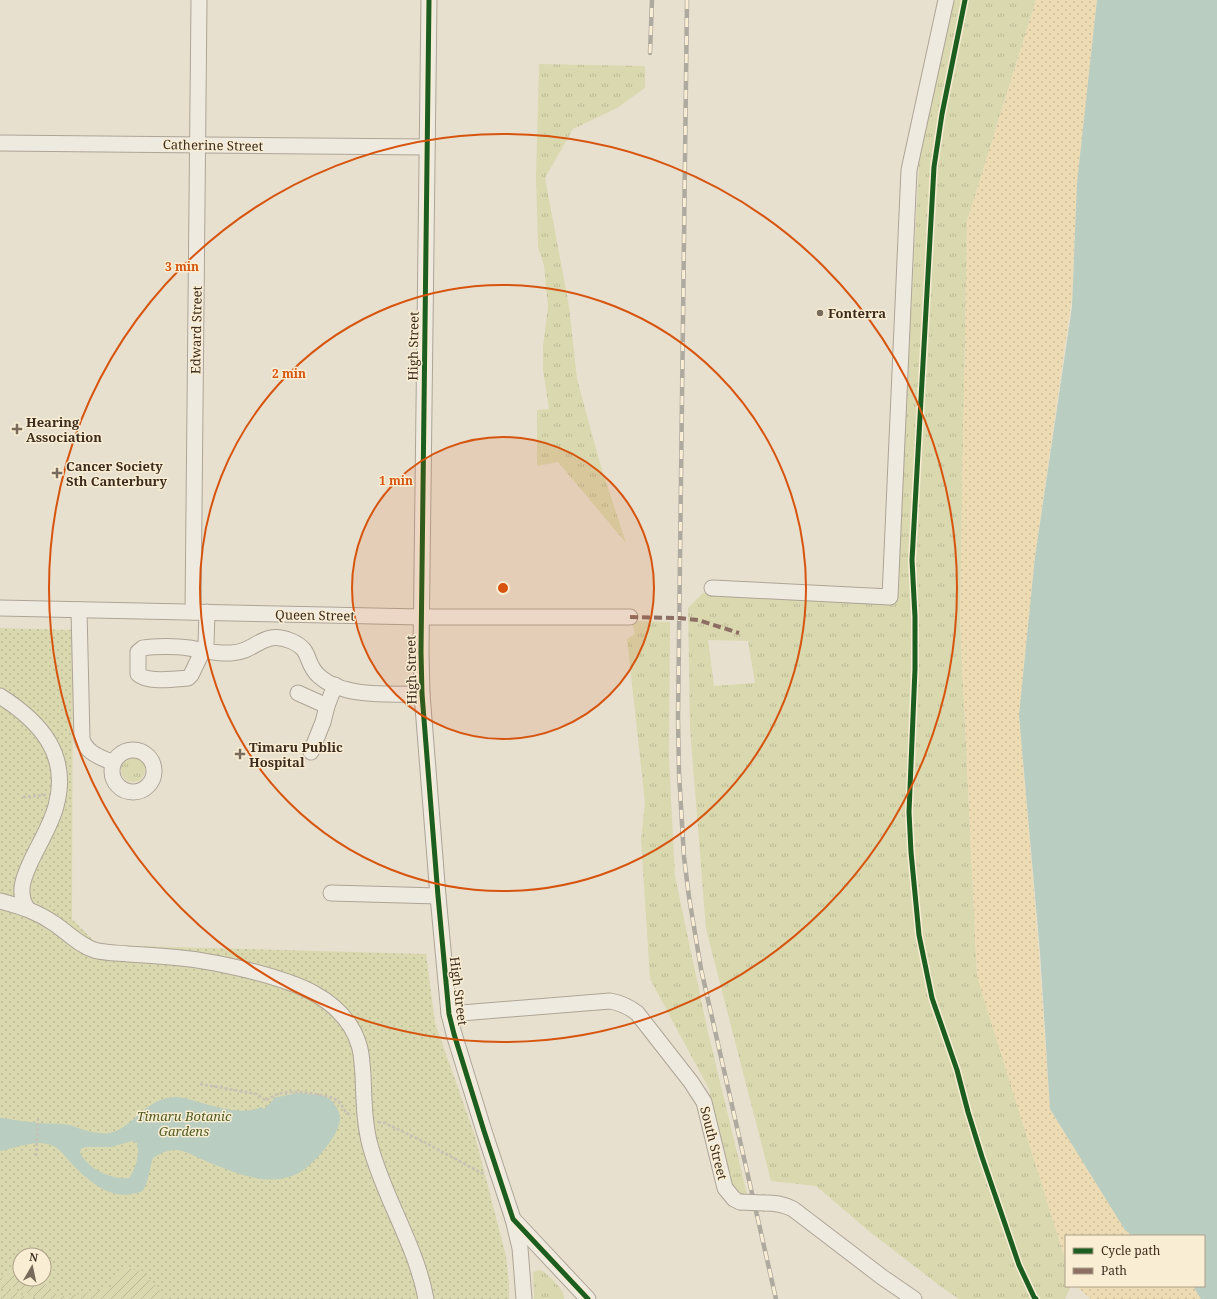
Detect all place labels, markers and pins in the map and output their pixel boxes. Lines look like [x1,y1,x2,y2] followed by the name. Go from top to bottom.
[828,304,886,322] place label: Fonterra
[815,308,825,318] marker: Fonterra
[26,413,102,446] place label: Hearing Association
[11,423,23,435] marker: Hearing Association
[66,457,167,490] place label: Cancer Society Sth Canterbury
[51,467,63,479] marker: Cancer Society Sth Canterbury
[496,581,510,595] centre of rings
[249,738,343,771] place label: Timaru Public Hospital
[234,748,246,760] marker: Timaru Public Hospital

